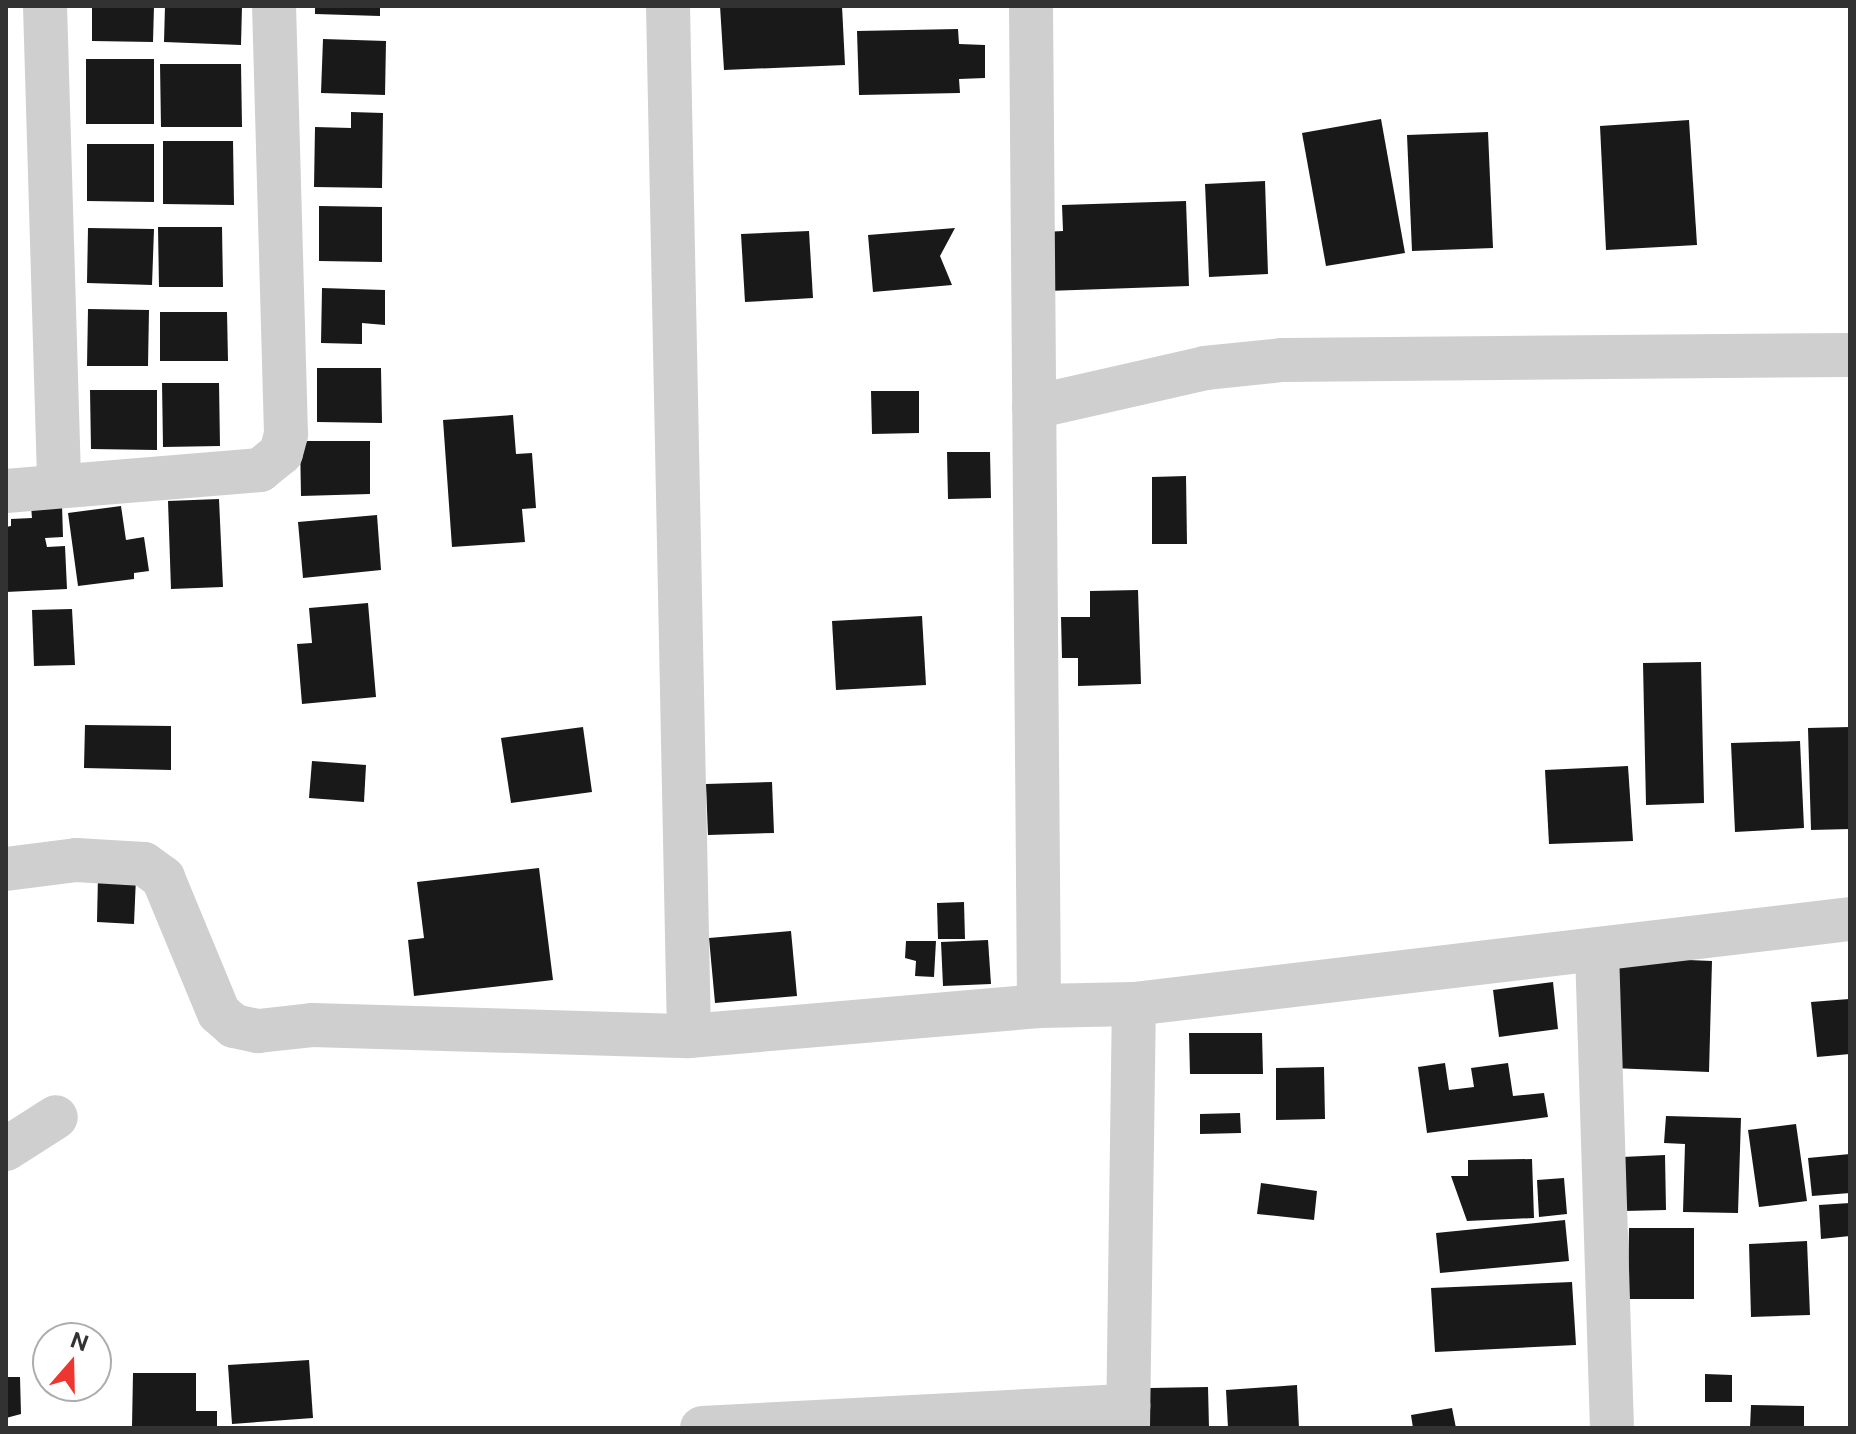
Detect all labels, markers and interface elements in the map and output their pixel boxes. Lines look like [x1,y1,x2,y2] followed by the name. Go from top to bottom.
[32,1322,112,1402] north arrow
[67,1326,92,1356] text: N

